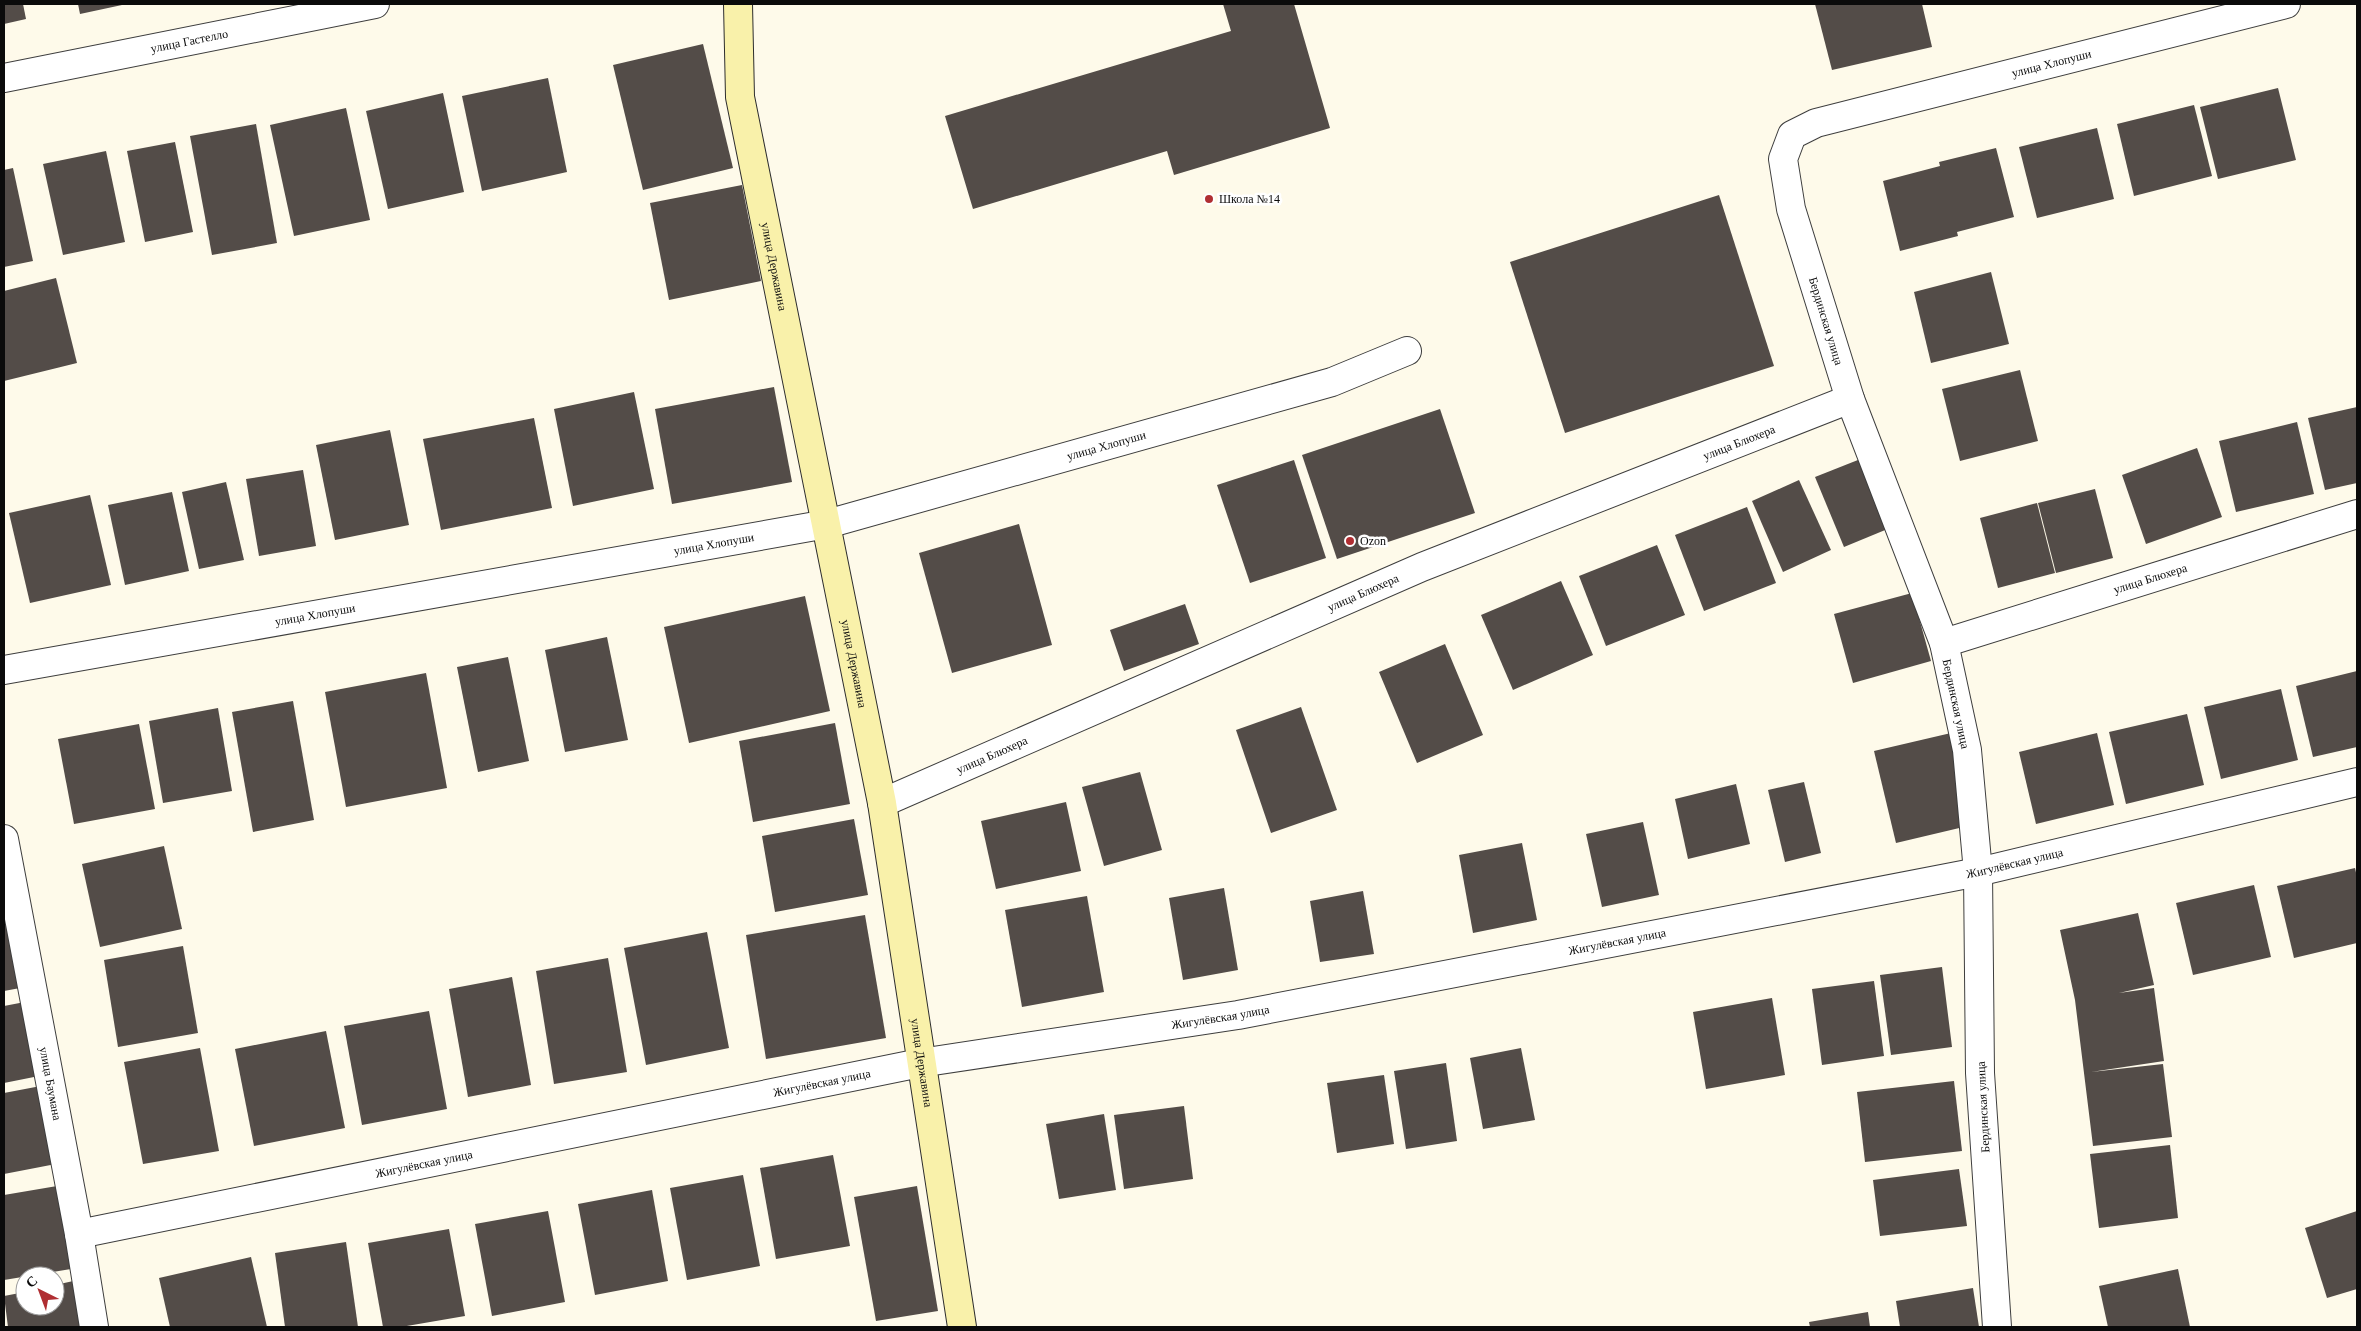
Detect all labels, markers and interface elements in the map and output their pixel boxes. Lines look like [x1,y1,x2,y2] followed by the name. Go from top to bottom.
[149,26,229,56] street label: улица Гастелло
[2010,46,2093,80] street label: улица Хлопуши
[1219,192,1280,206] place label: Школа №14
[1203,193,1215,205] marker: Школа №14
[758,221,790,313] street label: улица Державина
[1806,275,1846,367] street label: Бердинская улица
[1701,422,1778,463] street label: улица Блюхера
[1065,428,1148,463] street label: улица Хлопуши
[673,530,756,558] street label: улица Хлопуши
[1360,534,1386,548] place label: Ozon
[1344,535,1356,547] marker: Ozon
[2112,560,2189,597] street label: улица Блюхера
[1325,571,1401,614] street label: улица Блюхера
[274,601,357,629] street label: улица Хлопуши
[838,618,870,710] street label: улица Державина
[1940,658,1972,751] street label: Бердинская улица
[954,733,1030,777] street label: улица Блюхера
[1965,845,2065,881] street label: Жигулёвская улица
[1567,925,1668,958] street label: Жигулёвская улица
[1170,1002,1271,1032] street label: Жигулёвская улица
[908,1017,935,1109] street label: улица Державина
[37,1046,64,1122] street label: улица Баумана
[1974,1060,1992,1153] street label: Бердинская улица
[772,1066,872,1100] street label: Жигулёвская улица
[374,1147,475,1181] street label: Жигулёвская улица
[15,1266,65,1316] north arrow
[23,1273,40,1291] text: С

